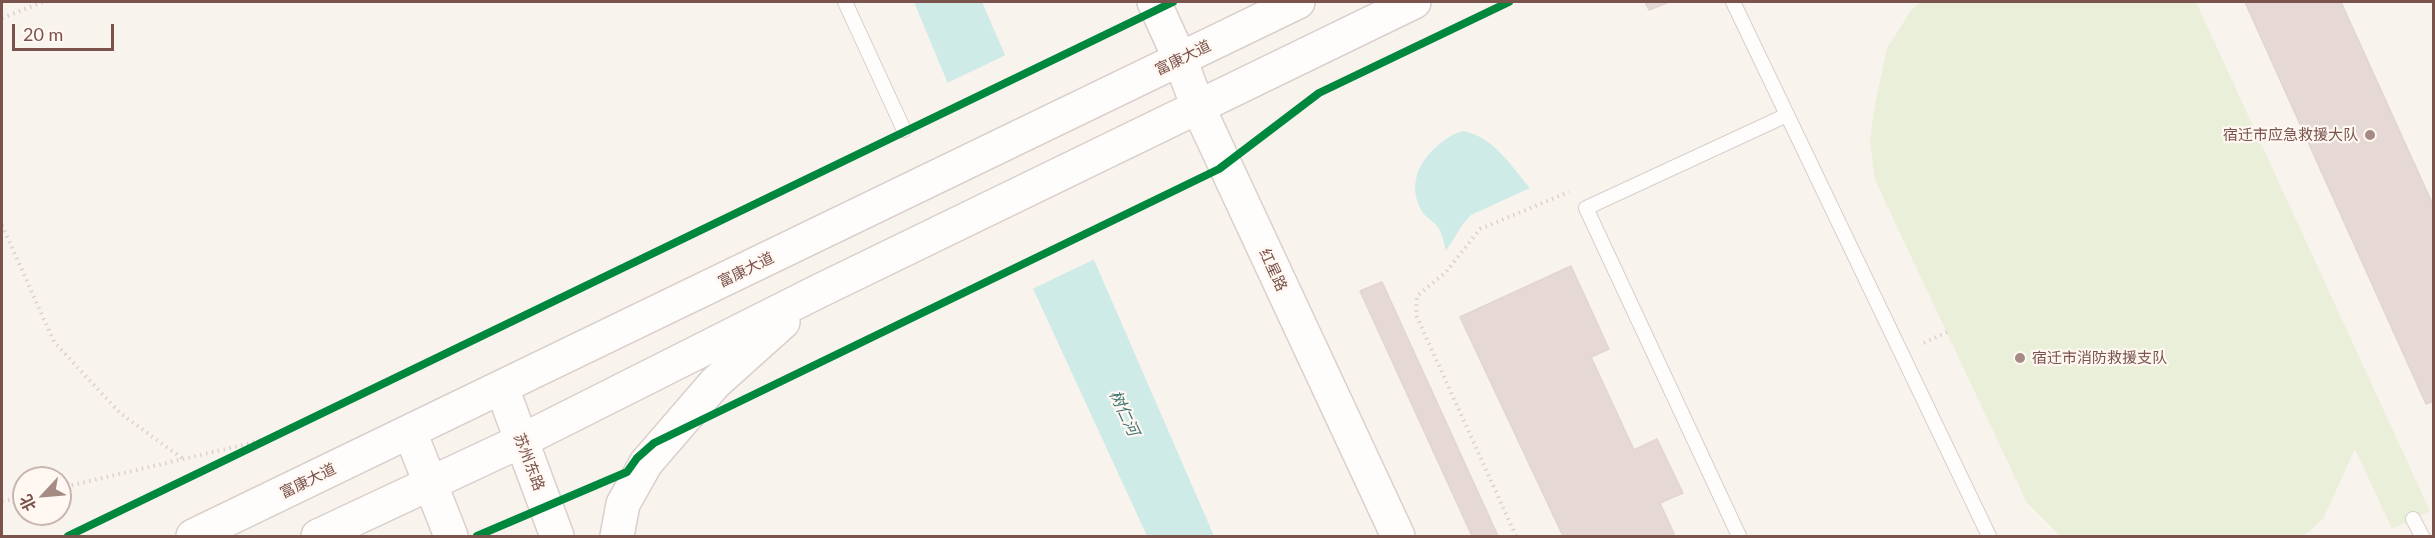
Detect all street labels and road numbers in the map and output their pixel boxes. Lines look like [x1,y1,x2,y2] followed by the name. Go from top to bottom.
[1152,37,1214,79] street label: 富康大道
[1255,246,1291,294] street label: 红星路
[715,249,777,291] street label: 富康大道
[510,431,548,493] street label: 苏州东路
[277,460,339,502] street label: 富康大道

